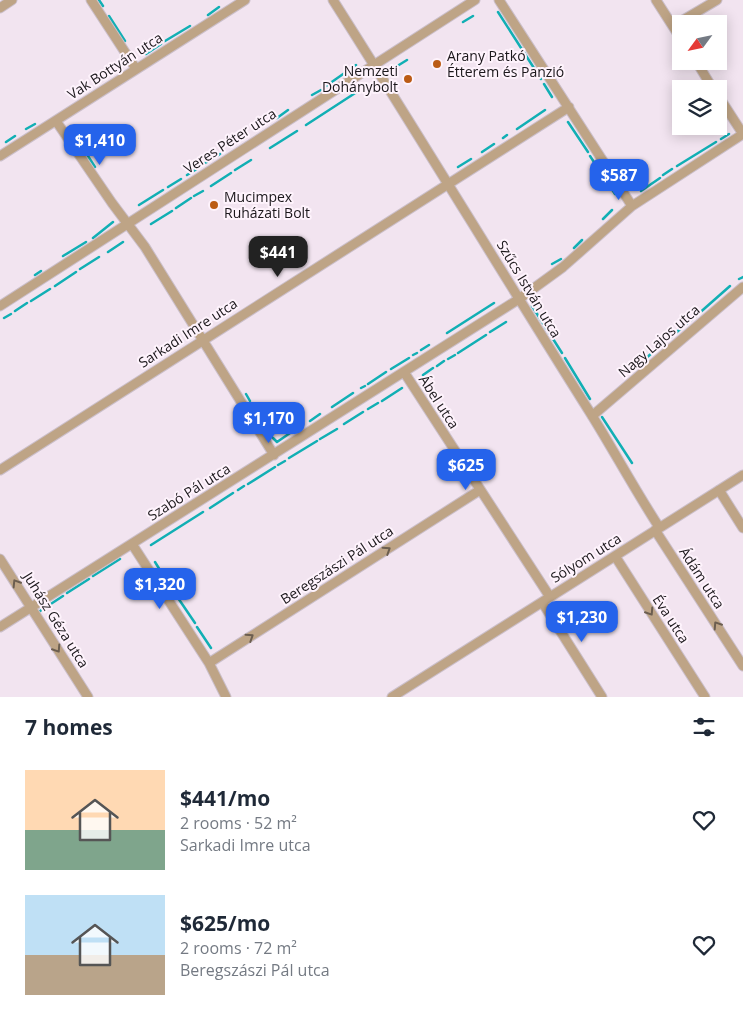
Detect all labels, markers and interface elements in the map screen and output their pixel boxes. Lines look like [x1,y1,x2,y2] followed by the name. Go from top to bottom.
[672,15,728,70] north arrow
[672,15,727,135] map controls
[64,28,166,103] street label: Vak Bottyán utca
[447,46,564,81] place label: Arany Patkó Étterem és Panzió
[431,58,443,70] marker: Arany Patkó Étterem és Panzió
[322,61,398,96] place label: Nemzeti Dohánybolt
[402,73,414,85] marker: Nemzeti Dohánybolt
[672,80,727,135] button: layers
[180,104,280,178] street label: Veres Péter utca
[59,124,141,166] pin: $1,410
[75,129,125,151] text: $1,410
[589,158,649,201] pin: $587
[601,164,637,186] text: $587
[224,187,310,222] place label: Mucimpex Ruházati Bolt
[208,199,220,211] marker: Mucimpex Ruházati Bolt
[248,236,308,278] pin: $441
[493,237,566,341] street label: Szűcs István utca
[260,241,296,263] text: $441
[135,294,241,372] street label: Sarkadi Imre utca
[614,300,703,381] street label: Nagy Lajos utca
[415,371,464,432] street label: Ábel utca
[228,402,310,444] pin: $1,170
[244,407,294,429] text: $1,170
[436,448,496,491] pin: $625
[448,454,484,476] text: $625
[144,459,234,525] street label: Szabó Pál utca
[277,521,397,608] street label: Beregszászi Pál utca
[547,528,625,587] street label: Sólyom utca
[675,543,729,612] street label: Ádám utca
[382,546,391,556] one-way arrow
[18,567,94,671] street label: Juhász Géza utca
[119,568,201,610] pin: $1,320
[135,573,185,595] text: $1,320
[12,579,22,588] one-way arrow
[649,591,694,647] street label: Éva utca
[541,600,623,643] pin: $1,230
[557,606,607,628] text: $1,230
[644,606,654,615] one-way arrow
[713,622,723,631] one-way arrow
[245,634,254,644] one-way arrow
[51,643,60,652] one-way arrow
[25,713,113,741] text: 7 homes
[690,713,718,741] icon: filters
[180,784,270,812] text: $441/mo
[65,790,125,850] icon: home
[690,806,718,834] icon: heart
[180,812,297,834] text: 2 rooms · 52 m²
[180,834,311,856] text: Sarkadi Imre utca
[180,909,270,937] text: $625/mo
[65,915,125,975] icon: home
[690,931,718,959] icon: heart
[180,937,297,959] text: 2 rooms · 72 m²
[180,959,330,981] text: Beregszászi Pál utca

